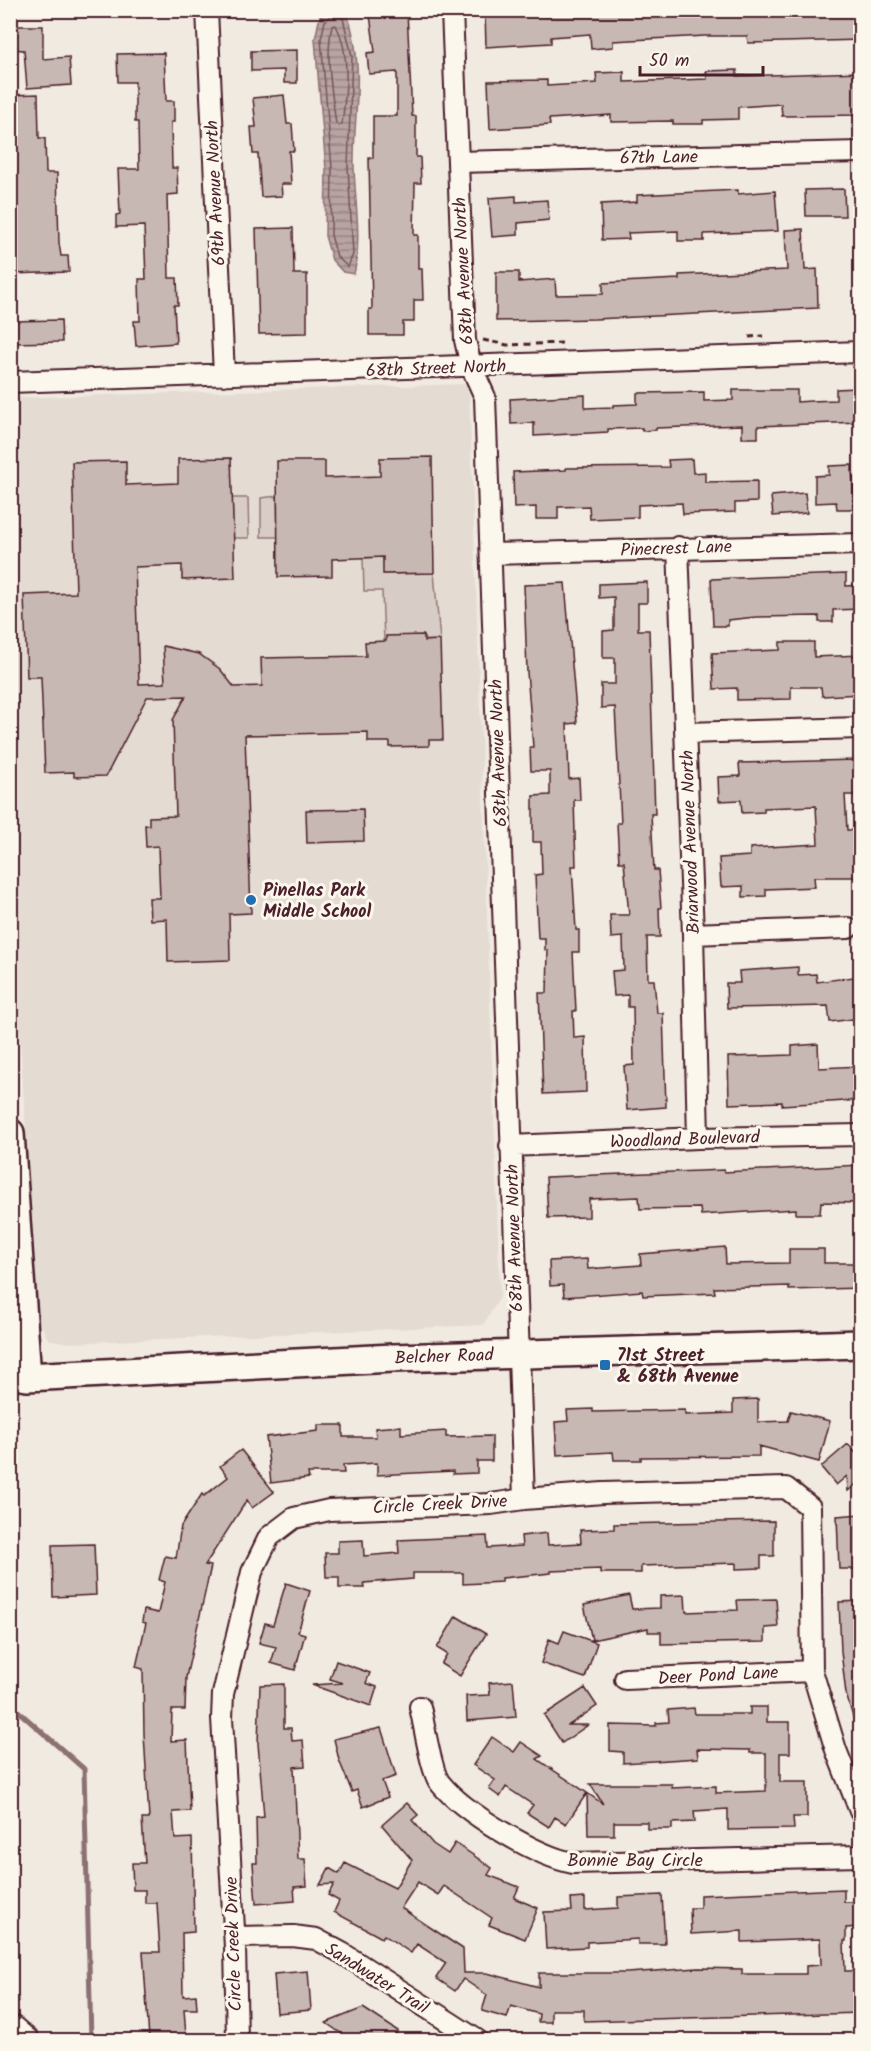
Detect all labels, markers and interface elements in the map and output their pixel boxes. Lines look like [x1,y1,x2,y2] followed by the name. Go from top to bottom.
[640,39,763,77] scale bar
[649,47,689,76] text: 50 m
[198,119,235,266] street label: 69th Avenue North
[620,143,698,174] street label: 67th Lane
[446,196,483,345] street label: 68th Avenue North
[365,353,507,386] street label: 68th Street North
[620,533,732,566] street label: Pinecrest Lane
[482,679,517,827] street label: 68th Avenue North
[674,750,709,934] street label: Briarwood Avenue North
[263,877,371,927] place label: Pinellas Park Middle School
[244,893,258,907] marker: Pinellas Park Middle School
[610,1123,761,1158] street label: Woodland Boulevard
[498,1164,533,1312] street label: 68th Avenue North
[394,1341,495,1374] street label: Belcher Road
[617,1342,739,1392] place label: 71st Street & 68th Avenue
[598,1358,612,1372] marker: 71st Street & 68th Avenue
[372,1487,508,1524] street label: Circle Creek Drive
[657,1659,779,1694] street label: Deer Pond Lane
[567,1847,703,1876] street label: Bonnie Bay Circle
[218,1876,251,2012] street label: Circle Creek Drive
[318,1936,434,2023] street label: Sandwater Trail

